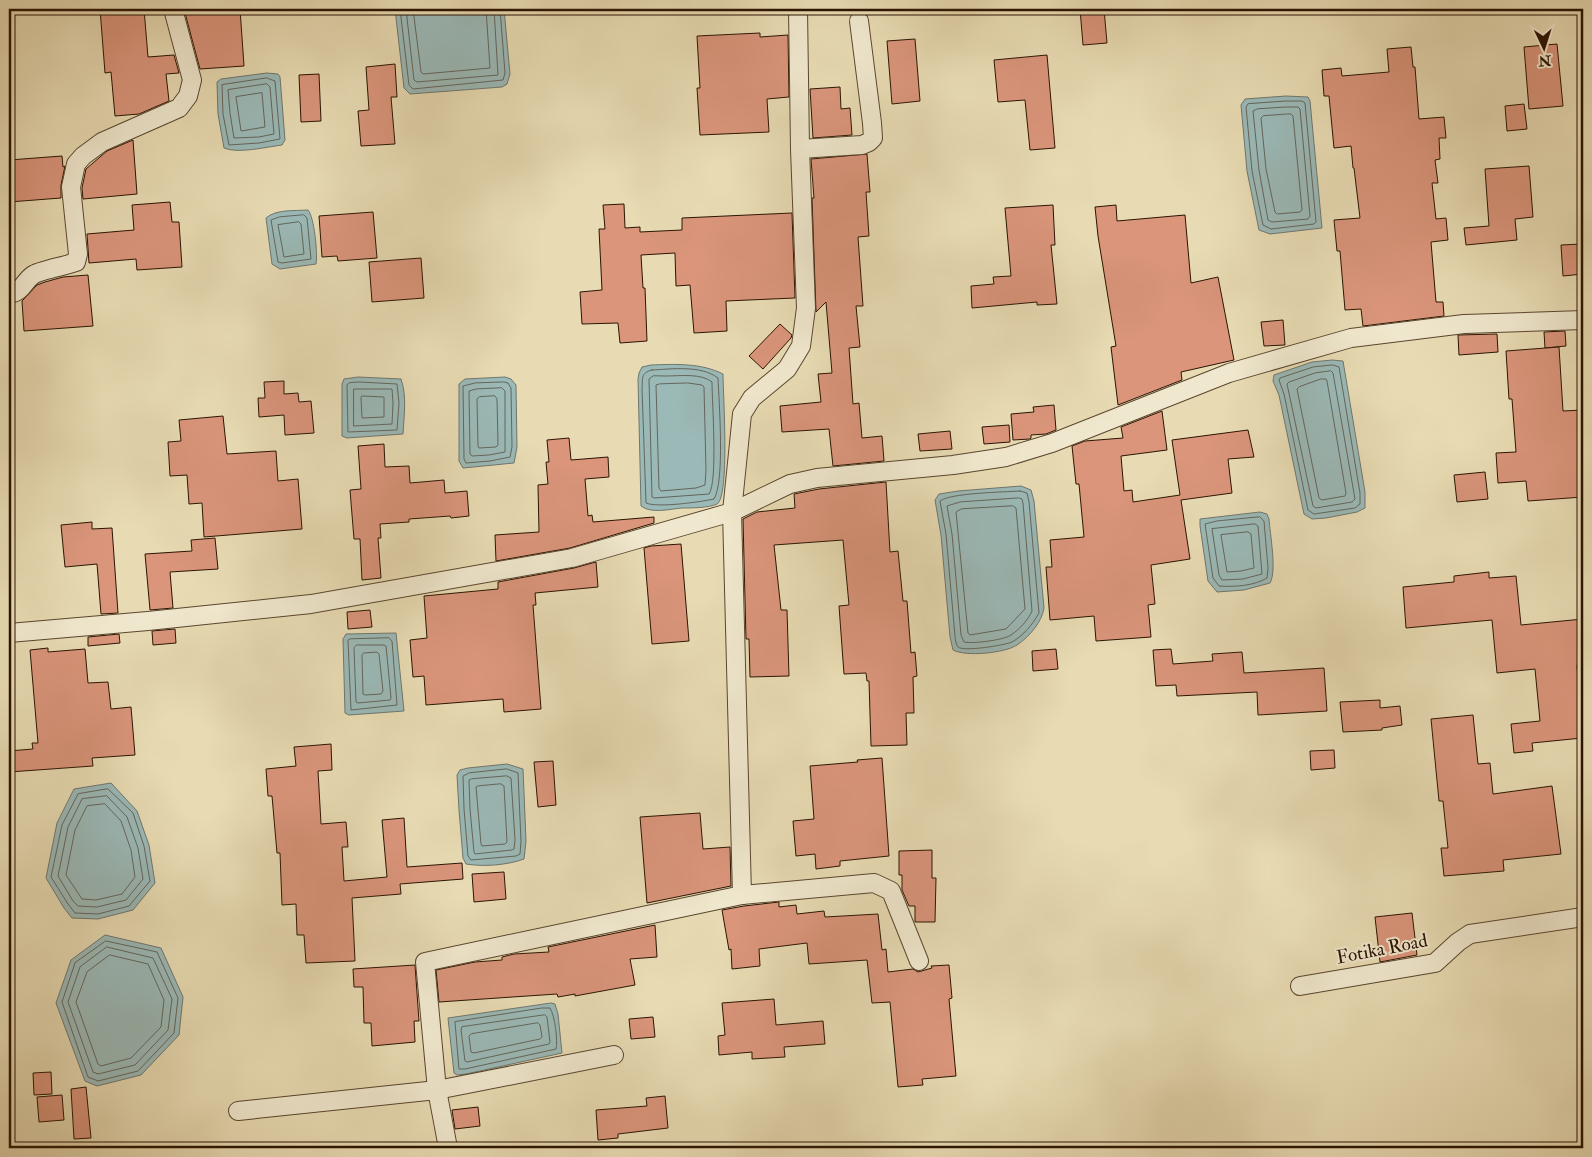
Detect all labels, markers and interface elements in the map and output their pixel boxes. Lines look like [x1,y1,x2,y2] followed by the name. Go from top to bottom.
[1520,22,1570,72] north arrow
[1538,51,1553,69] text: N
[1334,928,1430,970] street label: Fotika Road

